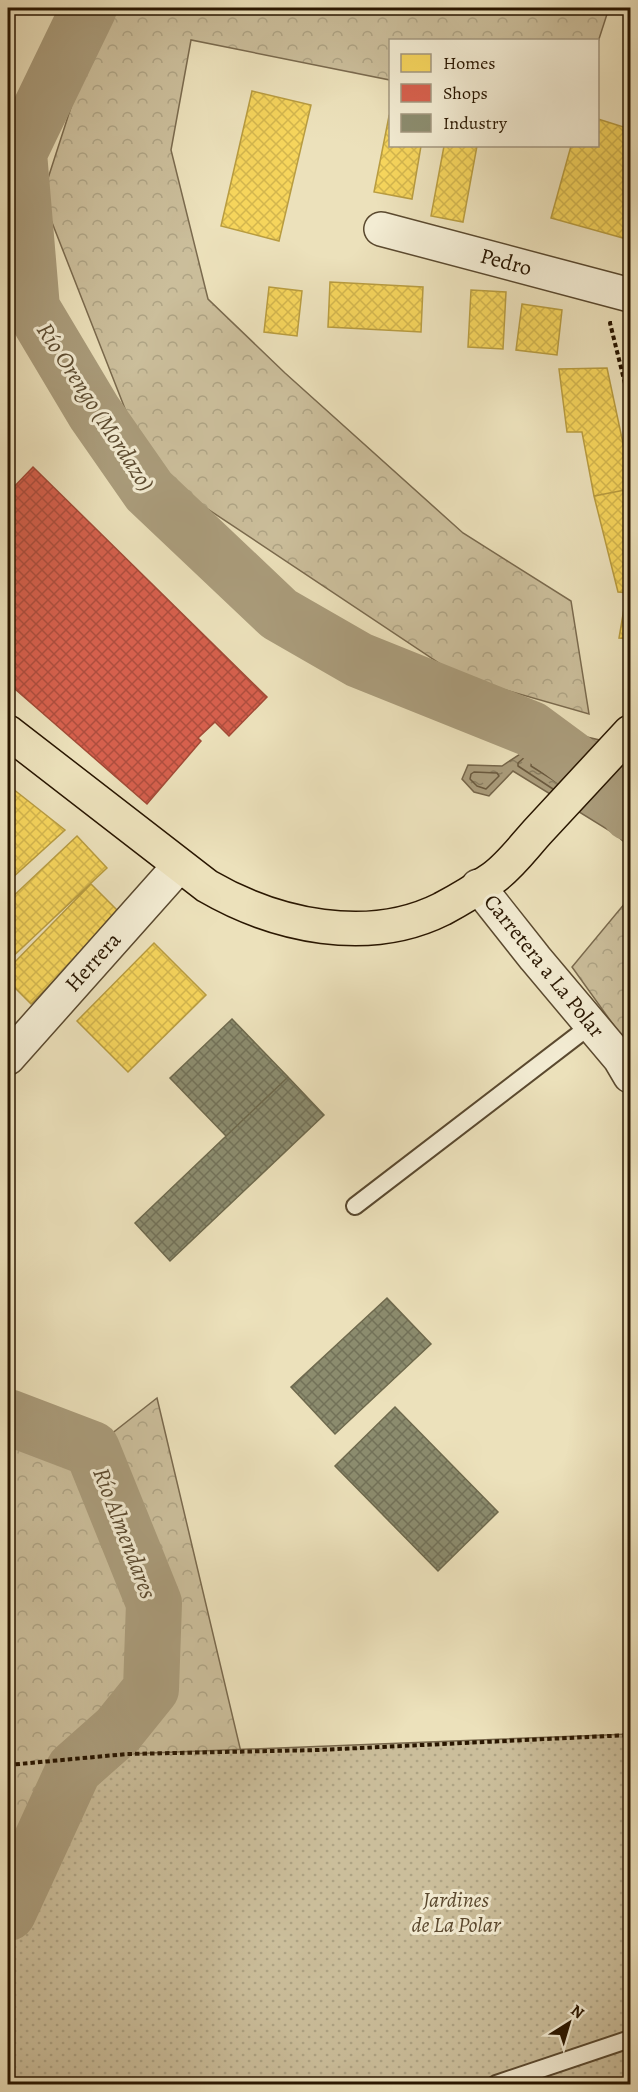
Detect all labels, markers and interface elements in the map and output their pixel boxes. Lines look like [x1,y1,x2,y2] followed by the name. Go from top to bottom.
[389,39,599,147] legend
[443,51,495,75] text: Homes
[443,81,488,105] text: Shops
[443,111,508,135] text: Industry
[477,241,535,283] street label: Pedro
[29,316,163,498] water label: Río Orengo (Mordazo)
[477,888,611,1044] street label: Carretera a La Polar
[58,925,128,998] street label: Herrera
[85,1463,165,1603] water label: Río Almendares
[411,1885,502,1940] park label: Jardines de La Polar
[539,1993,599,2053] north arrow
[566,2000,589,2024] text: N

